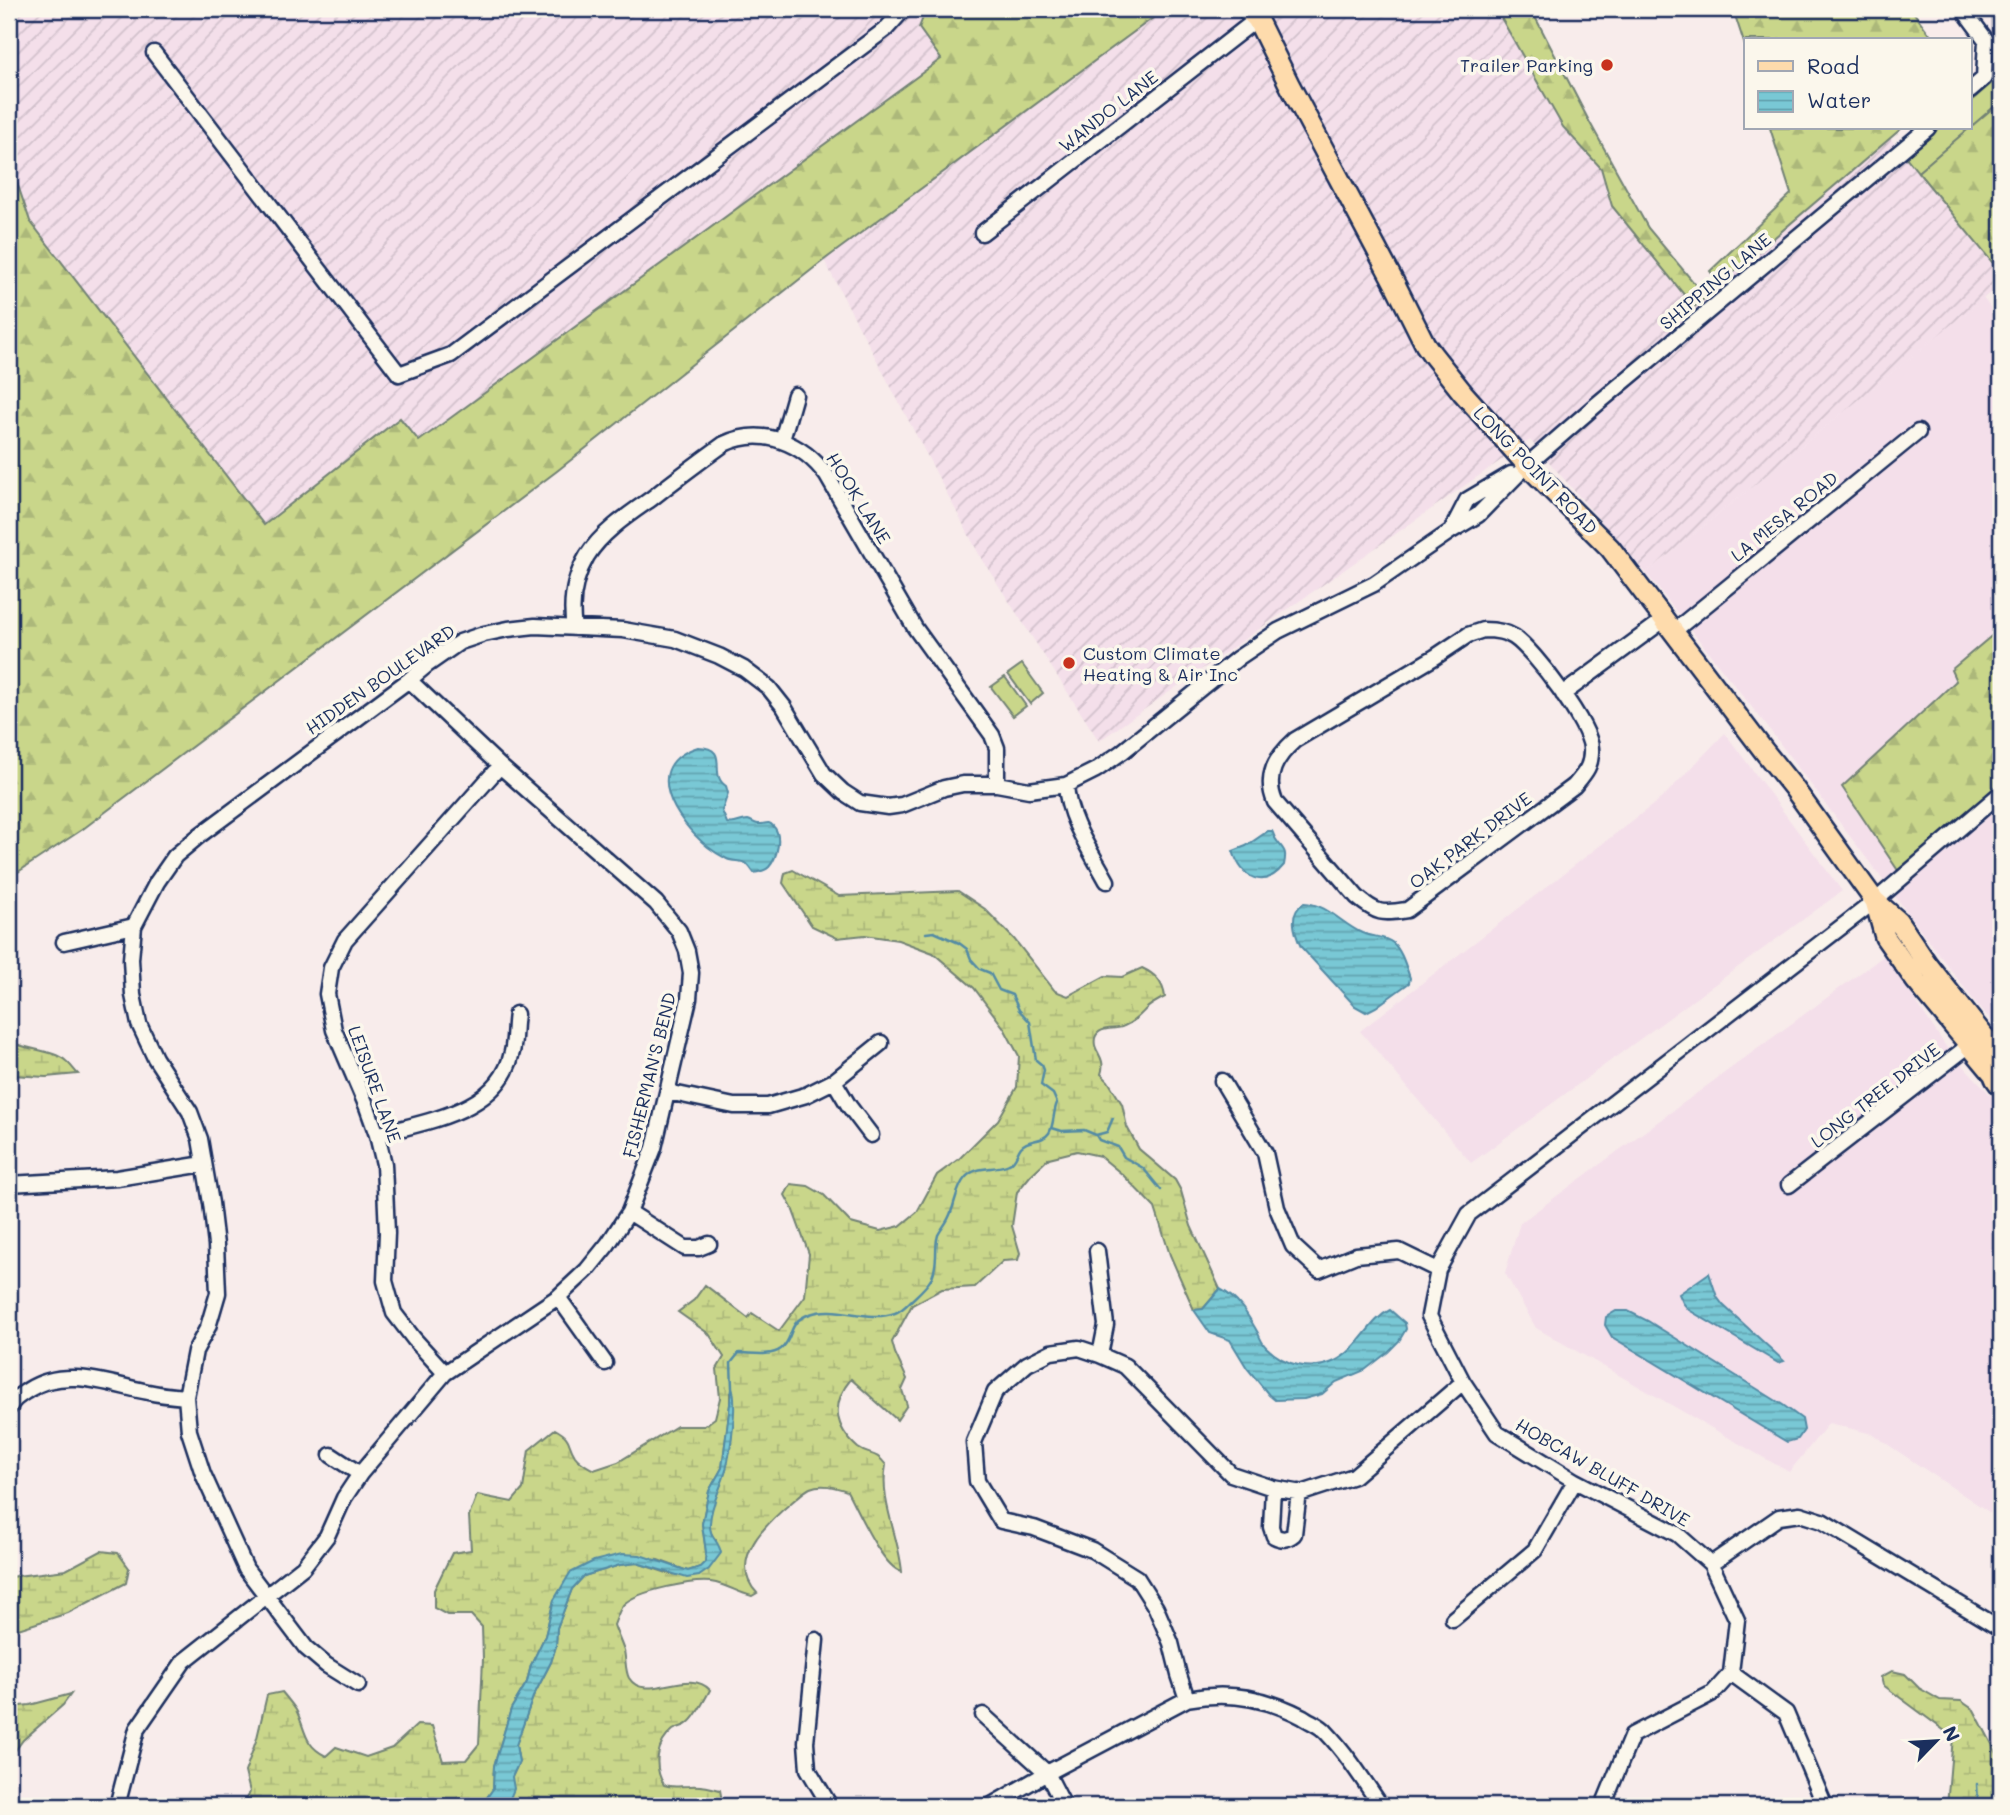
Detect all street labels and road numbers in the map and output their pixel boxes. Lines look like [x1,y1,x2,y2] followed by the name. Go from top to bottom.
[1054,65,1162,157] street label: WANDO LANE
[1654,227,1776,335] street label: SHIPPING LANE
[1469,401,1603,539] street label: LONG POINT ROAD
[821,448,897,548] street label: HOOK LANE
[1725,465,1843,567] street label: LA MESA ROAD
[301,618,459,740] street label: HIDDEN BOULEVARD
[1404,786,1536,894] street label: OAK PARK DRIVE
[617,990,681,1160] street label: FISHERMAN'S BEND
[343,1022,407,1146] street label: LEISURE LANE
[1805,1037,1945,1153] street label: LONG TREE DRIVE
[1512,1412,1694,1532] street label: HOBCAW BLUFF DRIVE

